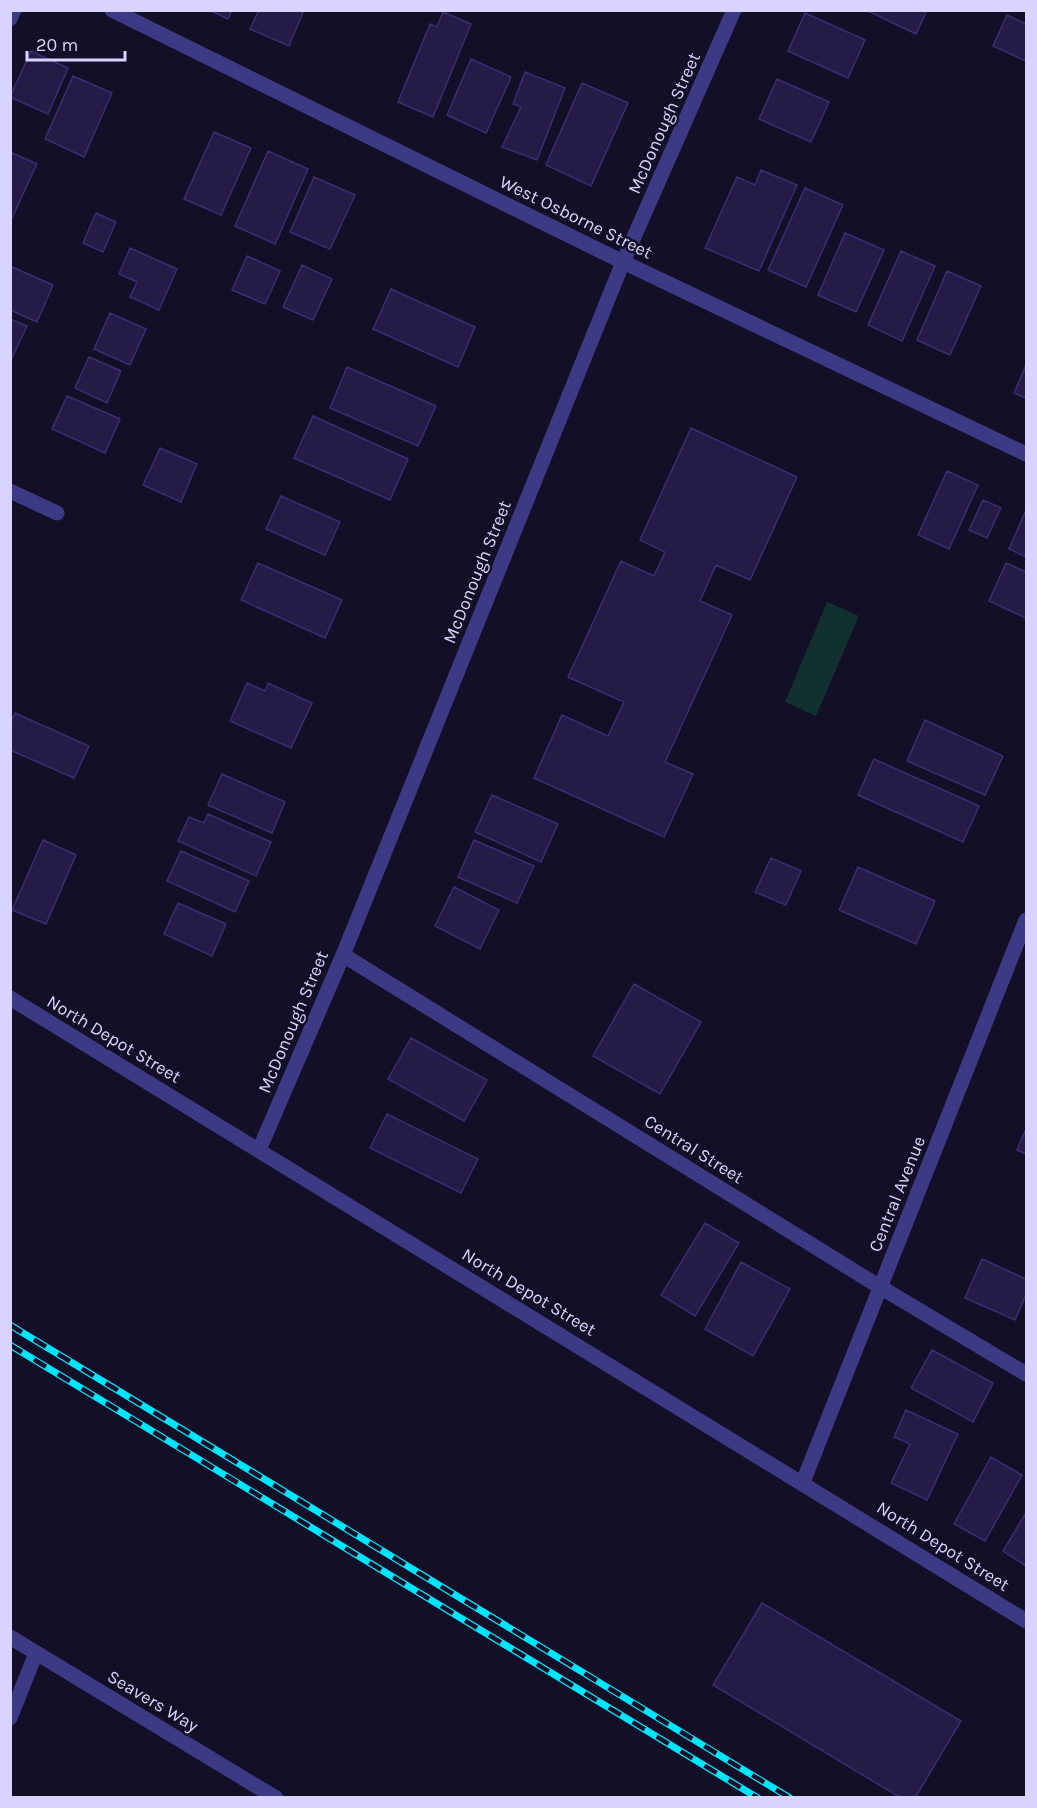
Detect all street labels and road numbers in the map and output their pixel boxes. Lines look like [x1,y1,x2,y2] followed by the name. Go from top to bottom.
[623,49,705,197] street label: McDonough Street
[496,170,656,264] street label: West Osborne Street
[438,497,516,647] street label: McDonough Street
[253,947,333,1097] street label: McDonough Street
[43,990,185,1088] street label: North Depot Street
[640,1110,748,1188] street label: Central Street
[864,1133,930,1255] street label: Central Avenue
[458,1243,600,1341] street label: North Depot Street
[873,1496,1014,1596] street label: North Depot Street
[103,1665,203,1737] street label: Seavers Way

